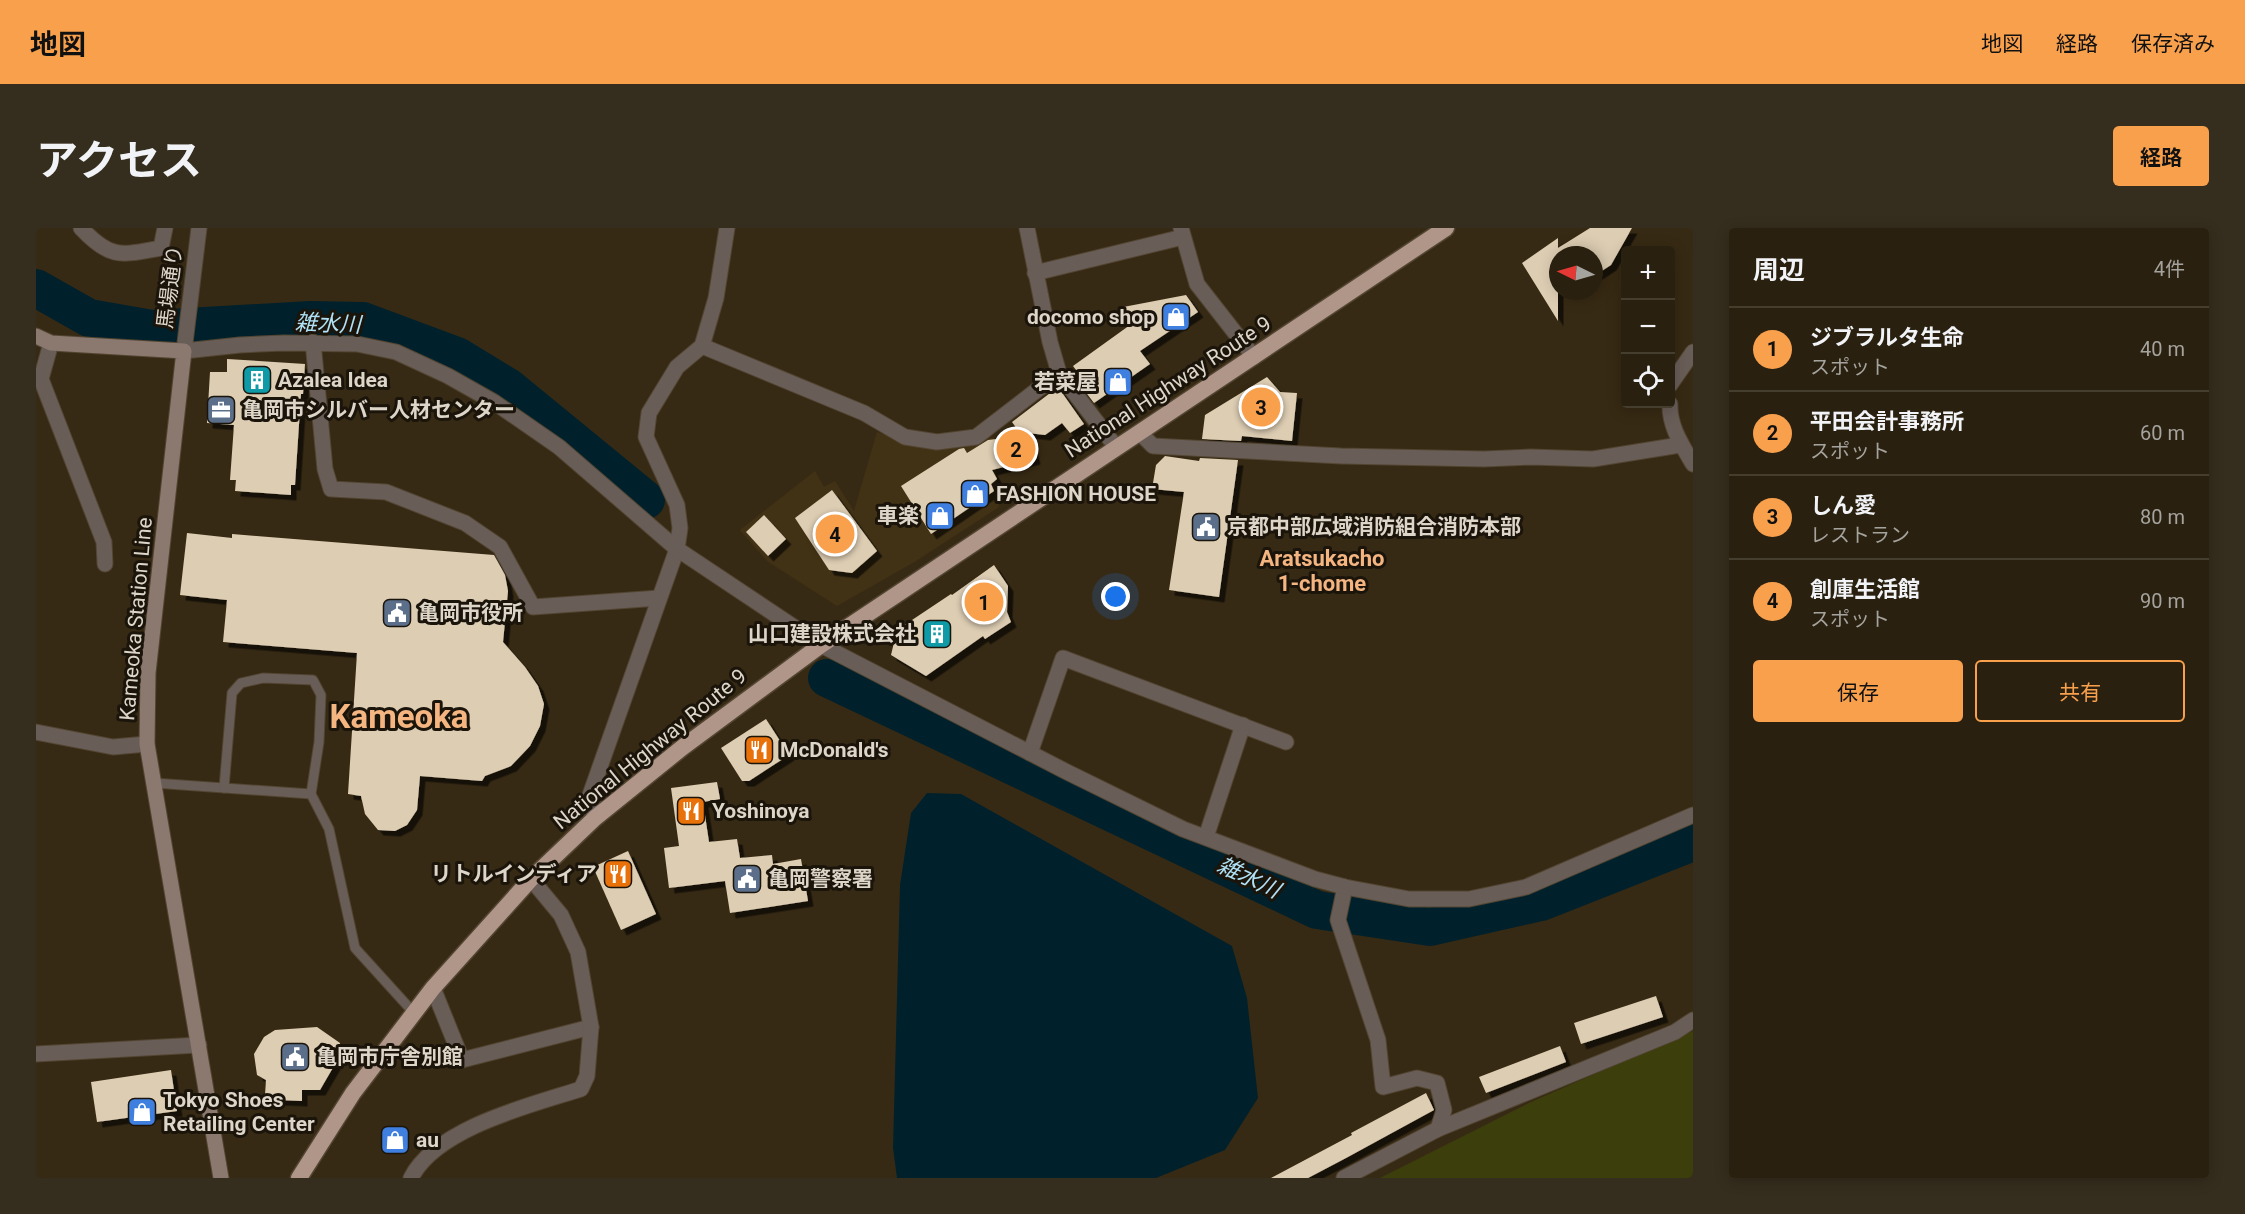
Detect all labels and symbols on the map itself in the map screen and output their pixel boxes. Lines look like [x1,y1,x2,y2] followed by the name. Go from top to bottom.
[153,244,187,330] street label: 馬場通り
[1549,246,1603,300] north arrow
[1160,301,1192,333] shop icon: docomo shop
[1027,305,1155,329] place label: docomo shop
[295,310,363,337] water label: 雑水川
[1060,311,1276,463] street label: National Highway Route 9
[241,364,273,396] building icon: Azalea Idea
[1102,366,1134,398] shop icon: 若菜屋
[278,368,388,392] place label: Azalea Idea
[1034,370,1097,394] place label: 若菜屋
[1242,384,1280,429] pin: 3
[205,394,237,426] office icon: 亀岡市シルバー人材センター
[242,398,515,422] place label: 亀岡市シルバー人材センター
[996,426,1036,472] pin: 2
[959,478,991,510] shop icon: FASHION HOUSE
[996,482,1156,506] place label: FASHION HOUSE
[924,500,956,532] shop icon: 車楽
[877,504,919,528] place label: 車楽
[1190,511,1222,543] public building icon: 京都中部広域消防組合消防本部
[816,512,854,556] pin: 4
[1227,515,1521,539] place label: 京都中部広域消防組合消防本部
[115,516,157,722] street label: Kameoka Station Line
[1259,546,1385,596] district label: Aratsukacho 1-chome
[964,580,1004,625] pin: 1
[1101,582,1130,611] your location
[381,597,413,629] public building icon: 亀岡市役所
[418,601,523,625] place label: 亀岡市役所
[921,618,953,650] building icon: 山口建設株式会社
[748,622,916,646] place label: 山口建設株式会社
[549,664,751,834] street label: National Highway Route 9
[330,697,468,736] district label: Kameoka
[743,734,775,766] restaurant icon: McDonald's
[780,738,889,762] place label: McDonald's
[675,795,707,827] restaurant icon: Yoshinoya
[712,799,809,823] place label: Yoshinoya
[1214,852,1286,904] water label: 雑水川
[602,858,634,890] restaurant icon: リトルインディア
[430,862,597,886] place label: リトルインディア
[731,863,763,895] public building icon: 亀岡警察署
[768,867,873,891] place label: 亀岡警察署
[279,1041,311,1073] public building icon: 亀岡市庁舎別館
[316,1045,463,1069] place label: 亀岡市庁舎別館
[163,1088,315,1136] place label: Tokyo Shoes Retailing Center
[126,1096,158,1128] shop icon: Tokyo Shoes Retailing Center
[379,1124,411,1156] shop icon: au
[416,1128,439,1152] place label: au

